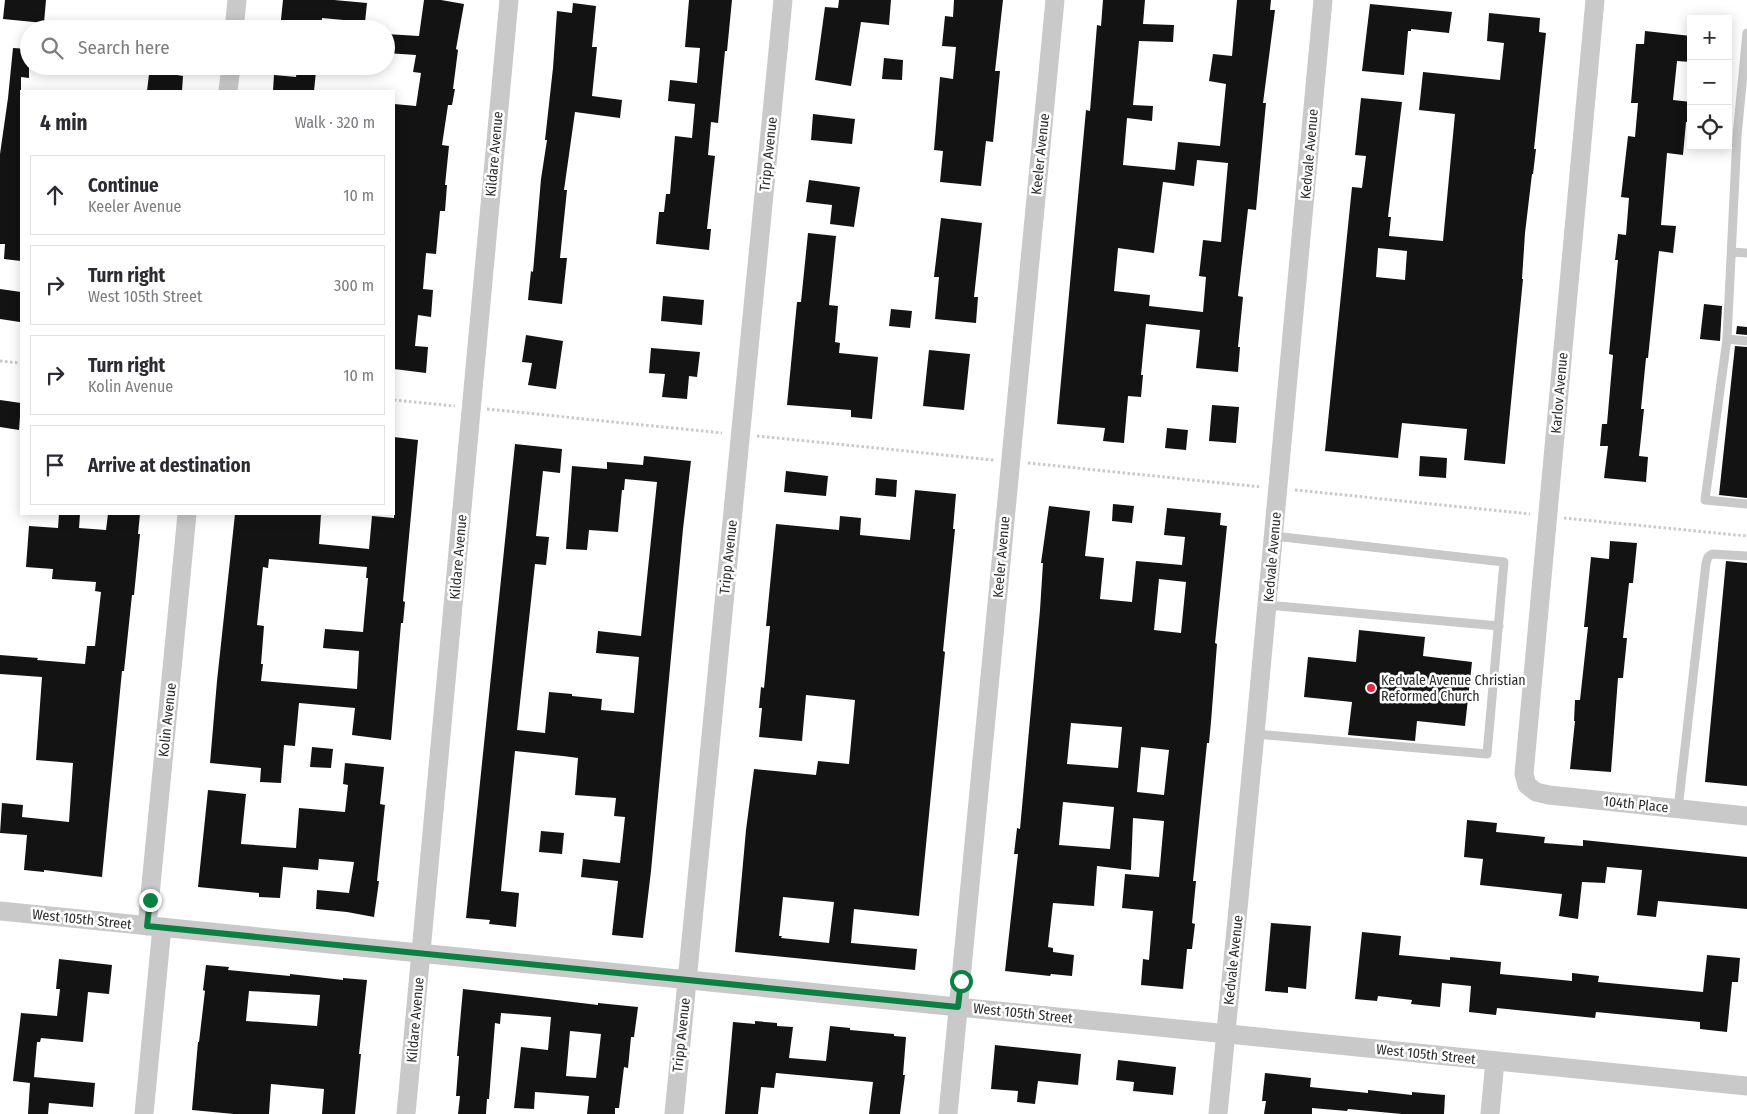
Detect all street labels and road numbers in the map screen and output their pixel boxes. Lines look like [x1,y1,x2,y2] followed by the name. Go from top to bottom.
[1297,108,1322,200] street label: Kedvale Avenue
[482,111,507,197] street label: Kildare Avenue
[1028,112,1053,196] street label: Keeler Avenue
[756,116,781,192] street label: Tripp Avenue
[1547,352,1572,434] street label: Karlov Avenue
[1260,511,1285,603] street label: Kedvale Avenue
[446,514,471,600] street label: Kildare Avenue
[989,515,1014,599] street label: Keeler Avenue
[716,519,741,595] street label: Tripp Avenue
[155,682,180,758] street label: Kolin Avenue
[1603,793,1669,816] street label: 104th Place
[31,906,133,933] street label: West 105th Street
[1220,914,1247,1006] street label: Kedvale Avenue
[403,977,428,1063] street label: Kildare Avenue
[669,997,694,1073] street label: Tripp Avenue
[972,1000,1074,1027] street label: West 105th Street
[1375,1041,1477,1068] street label: West 105th Street

